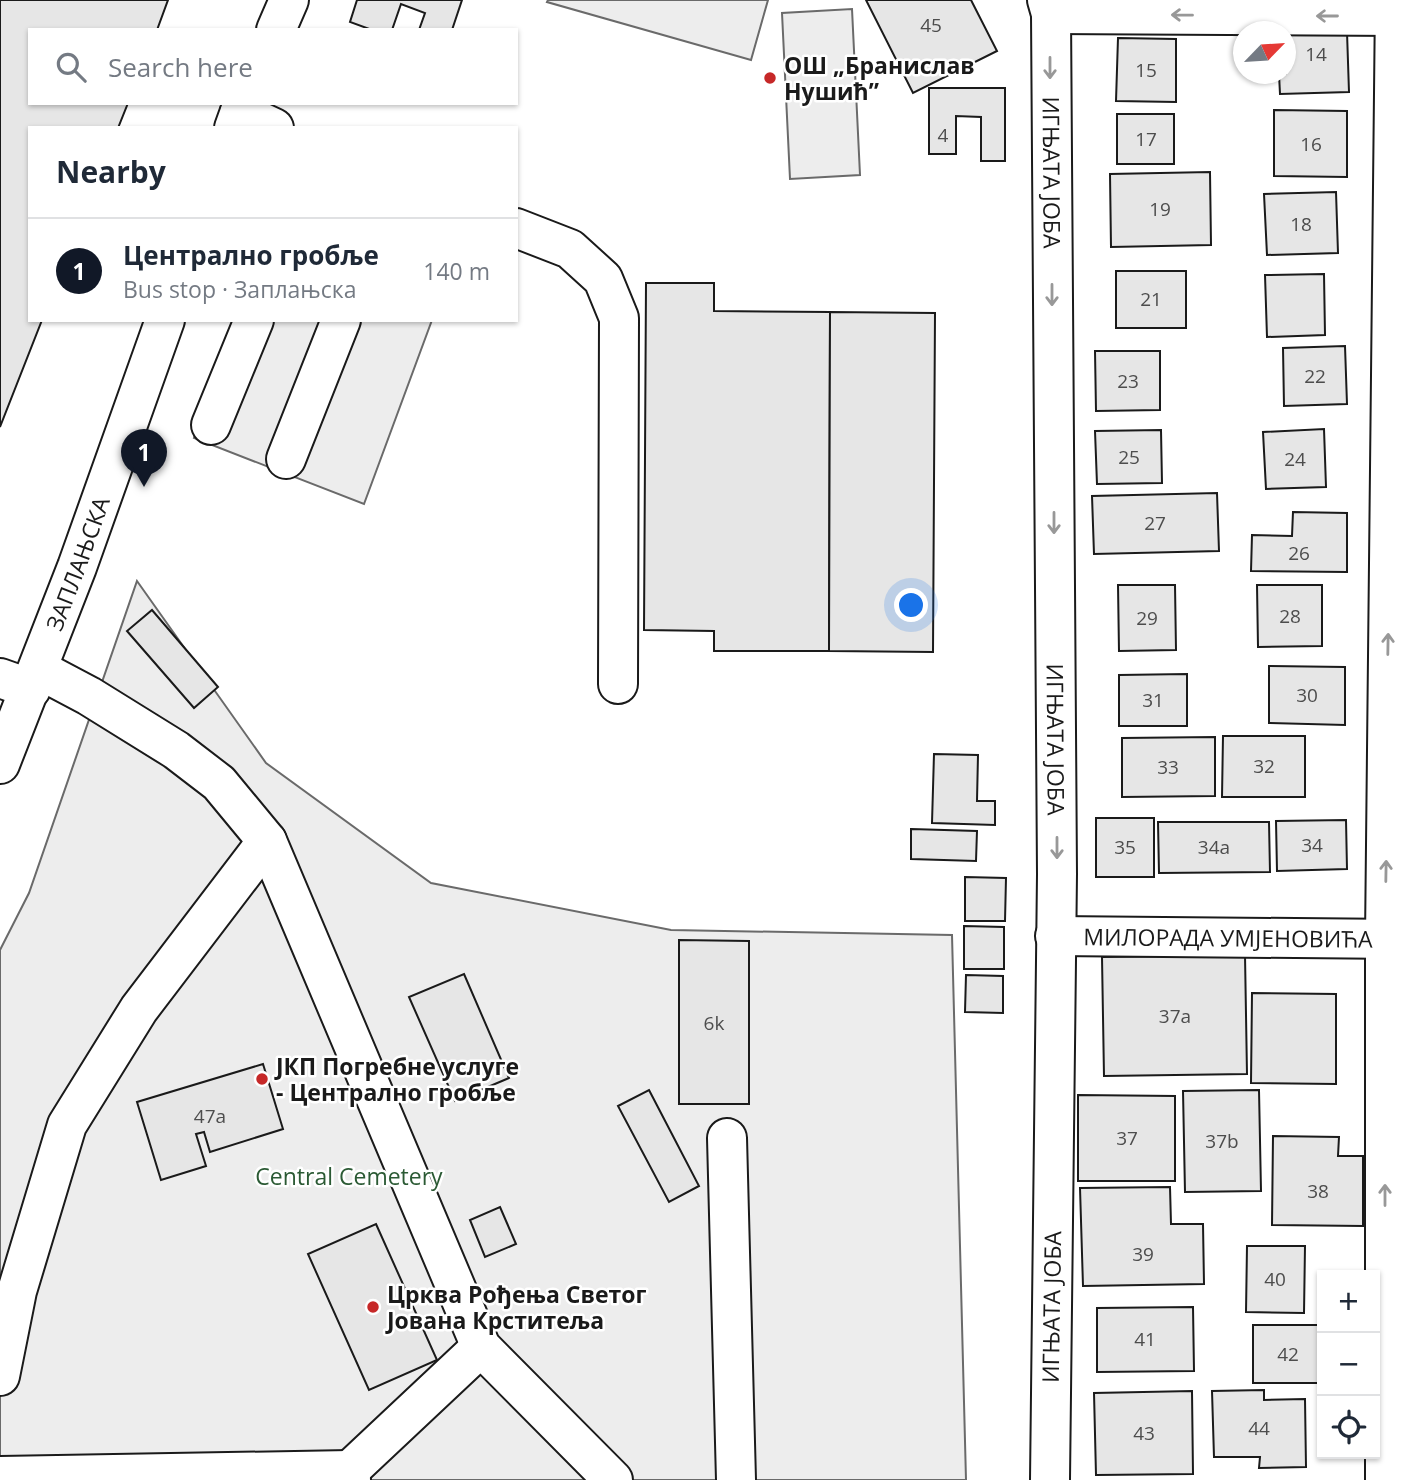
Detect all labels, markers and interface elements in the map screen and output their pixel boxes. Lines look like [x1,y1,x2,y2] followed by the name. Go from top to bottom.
[1171,8,1194,21] one-way arrow
[1316,9,1339,23] one-way arrow
[920,12,942,38] house number: 45
[1233,21,1296,84] north arrow
[28,28,518,105] search box
[1305,41,1327,67] house number: 14
[52,48,90,86] icon: search
[108,49,253,85] text: Search here
[784,49,975,107] place label: ОШ „Бранислав Нушић”
[1043,56,1057,79] one-way arrow
[1135,57,1157,83] house number: 15
[762,70,778,86] marker: ОШ „Бранислав Нушић”
[1036,96,1069,249] street label: ИГЊАТА ЈОБА
[938,122,949,148] house number: 4
[1135,126,1157,152] house number: 17
[1300,131,1322,157] house number: 16
[56,151,166,192] text: Nearby
[1149,196,1171,222] house number: 19
[1290,211,1312,237] house number: 18
[123,237,379,273] text: Централно гробље
[72,255,86,287] text: 1
[423,255,490,287] text: 140 m
[123,273,356,305] text: Bus stop · Заплањска
[1045,283,1059,306] one-way arrow
[1140,286,1162,312] house number: 21
[1304,363,1326,389] house number: 22
[1117,368,1139,394] house number: 23
[121,429,167,487] pin: 1
[1118,444,1140,470] house number: 25
[1284,446,1306,472] house number: 24
[38,492,117,635] street label: ЗАПЛАЊСКА
[1144,510,1166,536] house number: 27
[1047,511,1061,534] one-way arrow
[1288,540,1310,566] house number: 26
[894,588,928,622] your location
[1279,603,1301,629] house number: 28
[1136,605,1158,631] house number: 29
[1381,632,1395,655] one-way arrow
[1040,663,1073,816] street label: ИГЊАТА ЈОБА
[1296,682,1318,708] house number: 30
[1142,687,1164,713] house number: 31
[1253,753,1275,779] house number: 32
[1157,754,1179,780] house number: 33
[1301,832,1323,858] house number: 34
[1114,834,1136,860] house number: 35
[1198,834,1230,860] house number: 34a
[1050,836,1064,859] one-way arrow
[1379,860,1393,883] one-way arrow
[1083,920,1373,955] street label: МИЛОРАДА УМЈЕНОВИЋА
[1159,1003,1191,1029] house number: 37a
[704,1010,724,1036] house number: 6k
[274,1050,519,1108] place label: ЈКП Погребне услуге - Централно гробље
[254,1071,270,1087] marker: ЈКП Погребне услуге - Централно гробље
[194,1103,226,1129] house number: 47a
[1116,1125,1138,1151] house number: 37
[1205,1128,1239,1154] house number: 37b
[255,1160,443,1192] park label: Central Cemetery
[1307,1178,1329,1204] house number: 38
[1378,1184,1392,1207] one-way arrow
[1034,1230,1068,1383] street label: ИГЊАТА ЈОБА
[1132,1241,1154,1267] house number: 39
[1264,1266,1286,1292] house number: 40
[1317,1270,1380,1459] map controls
[1317,1270,1380,1333] button: +
[385,1278,646,1336] place label: Црква Рођења Светог Јована Крститеља
[365,1299,381,1315] marker: Црква Рођења Светог Јована Крститеља
[1134,1326,1156,1352] house number: 41
[1317,1333,1380,1396] button: −
[1277,1341,1299,1367] house number: 42
[1317,1396,1380,1459] button: locate
[1248,1415,1270,1441] house number: 44
[1133,1420,1155,1446] house number: 43

